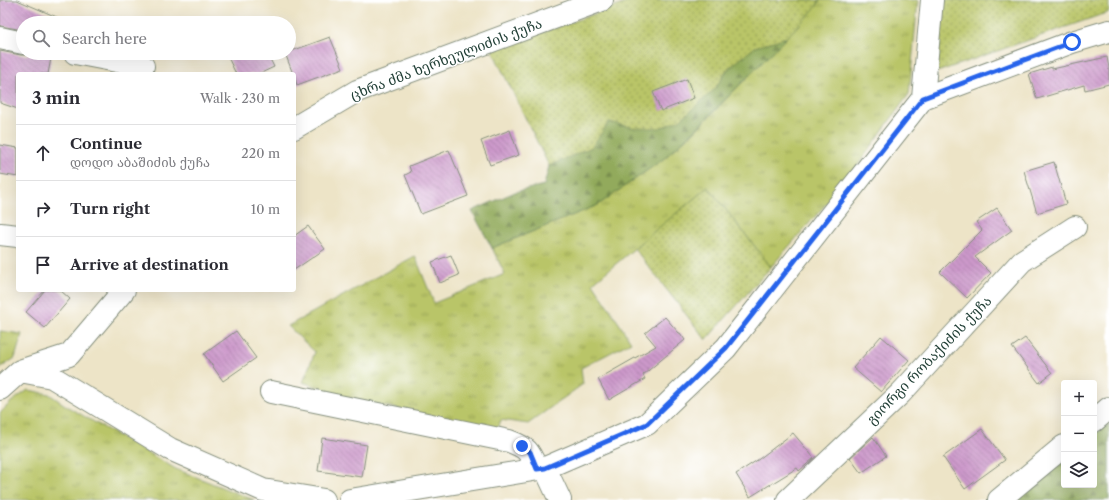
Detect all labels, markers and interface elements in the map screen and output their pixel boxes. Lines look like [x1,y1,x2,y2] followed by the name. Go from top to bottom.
[347,14,545,104] street label: ცხრა ძმა ხერხეულიძის ქუჩა
[16,16,296,60] search box
[30,27,52,49] icon: search
[62,29,147,48] text: Search here
[1063,33,1081,51] route start
[32,88,81,108] text: 3 min
[200,90,280,106] text: Walk · 230 m
[70,134,142,153] text: Continue
[32,142,54,164] icon: ahead
[241,145,280,161] text: 220 m
[70,154,210,170] text: დოდო აბაშიძის ქუჩა
[32,198,54,220] icon: right
[70,199,150,218] text: Turn right
[251,201,280,217] text: 10 m
[32,254,54,276] icon: arrive
[70,255,229,274] text: Arrive at destination
[863,292,995,428] street label: გიორგი რობაქიძის ქუჩა
[1061,380,1097,488] map controls
[1061,380,1097,416] button: +
[1061,416,1097,452] button: −
[513,437,531,455] route end
[1061,452,1097,488] button: layers

